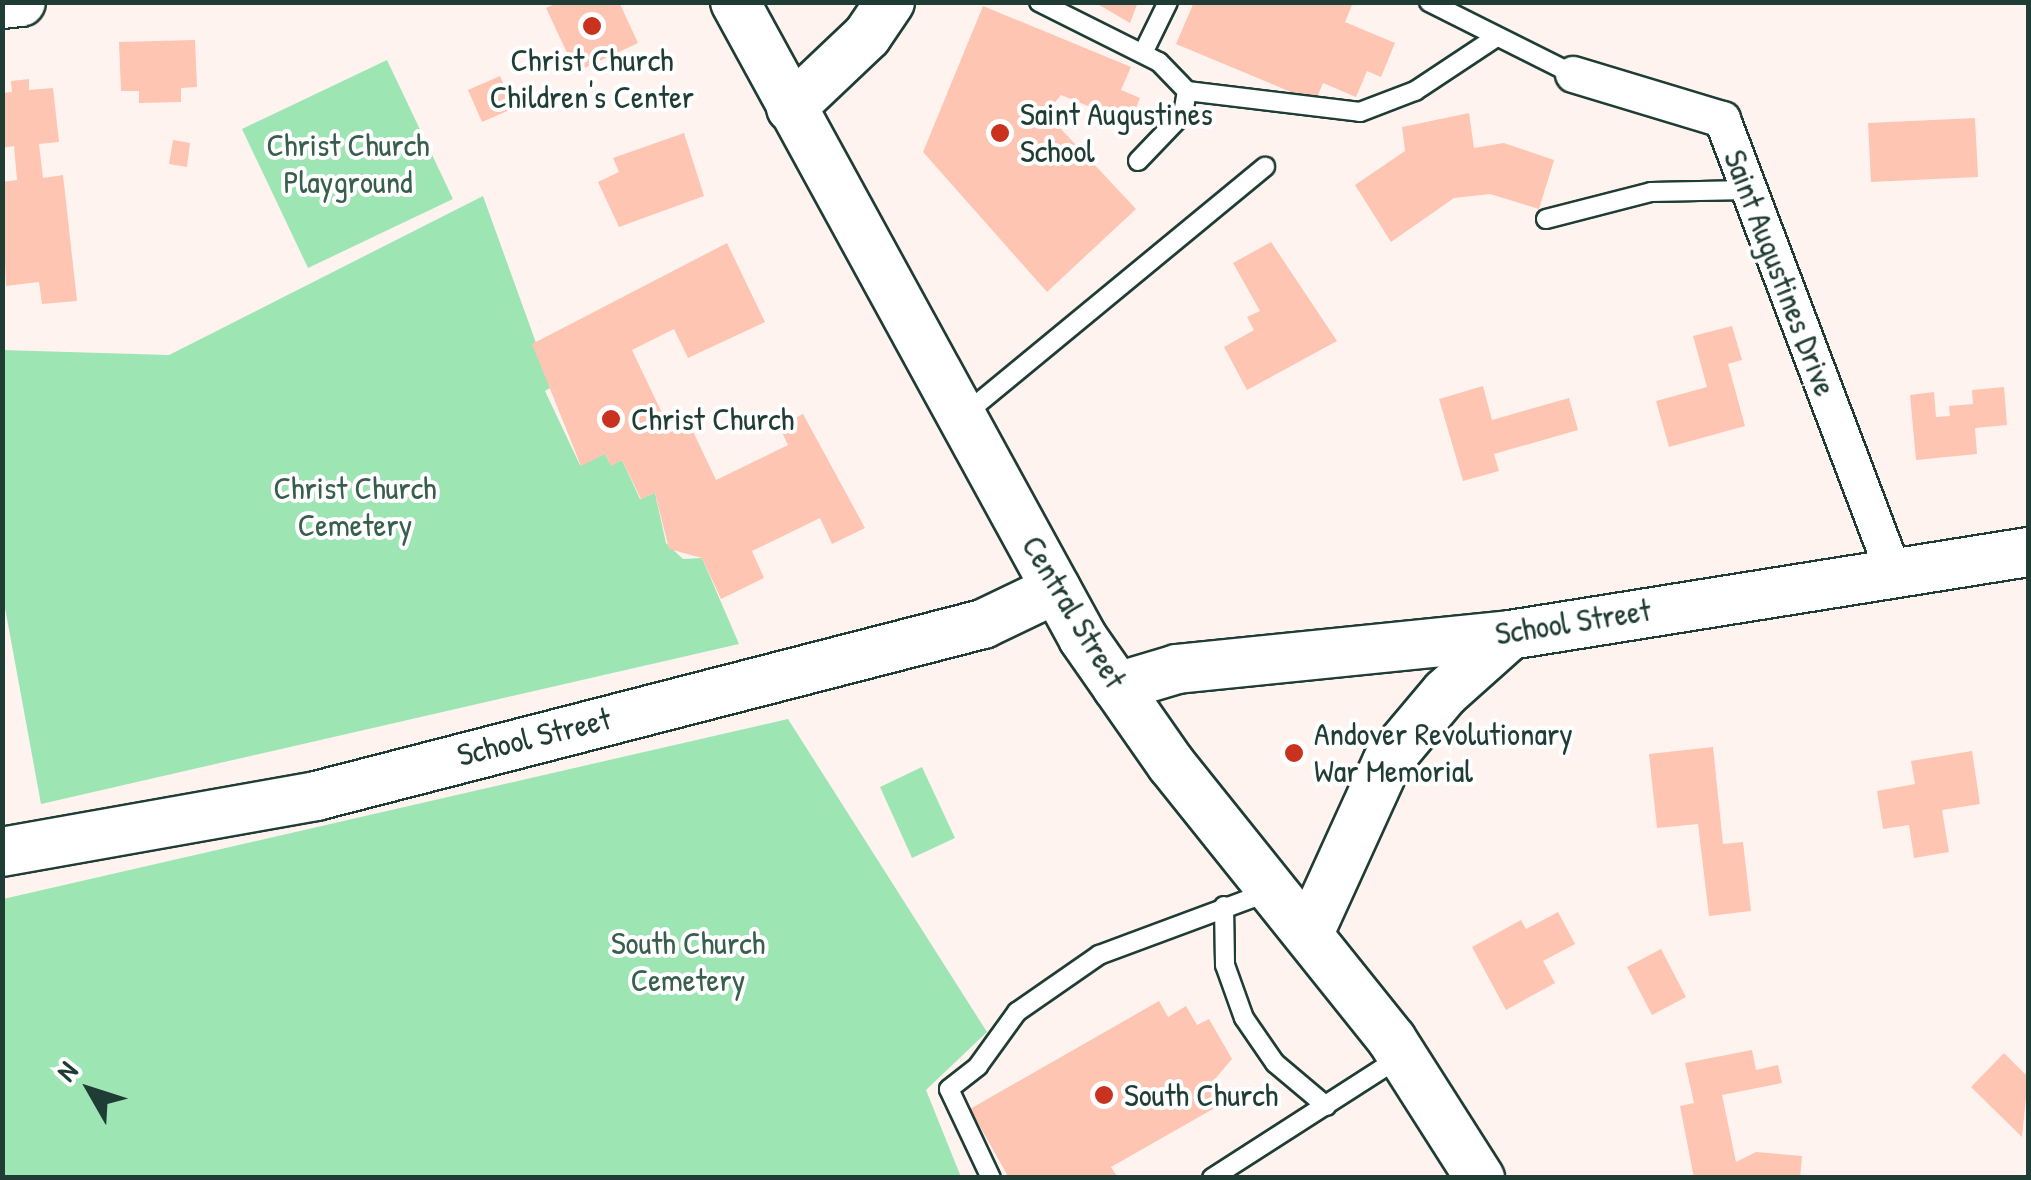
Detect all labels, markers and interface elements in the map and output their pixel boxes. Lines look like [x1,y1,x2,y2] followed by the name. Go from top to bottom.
[581,15,603,37] marker: Christ Church Children's Center
[490,42,694,117] place label: Christ Church Children's Center
[1020,96,1213,171] place label: Saint Augustines School
[989,122,1011,144] marker: Saint Augustines School
[266,127,430,202] park label: Christ Church Playground
[1715,145,1845,401] street label: Saint Augustines Drive
[631,400,794,438] place label: Christ Church
[600,408,622,430] marker: Christ Church
[273,470,437,545] park label: Christ Church Cemetery
[1014,529,1134,695] street label: Central Street
[1493,591,1653,653] street label: School Street
[453,699,615,775] street label: School Street
[1314,716,1573,791] place label: Andover Revolutionary War Memorial
[1283,742,1305,764] marker: Andover Revolutionary War Memorial
[611,925,765,1000] park label: South Church Cemetery
[40,1040,140,1140] north arrow
[47,1053,86,1089] text: N
[1124,1076,1278,1114] place label: South Church
[1093,1084,1115,1106] marker: South Church

